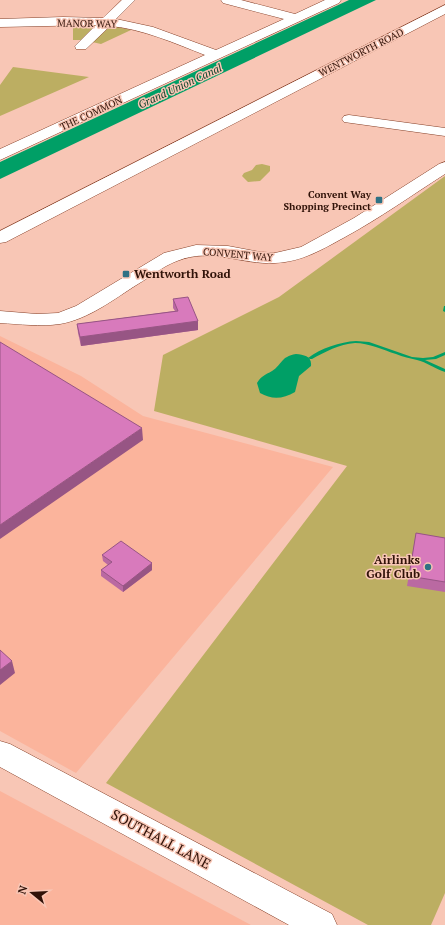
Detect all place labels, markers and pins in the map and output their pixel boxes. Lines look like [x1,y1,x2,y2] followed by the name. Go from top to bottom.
[283,188,372,213] place label: Convent Way Shopping Precinct
[374,195,384,205] marker: Convent Way Shopping Precinct
[134,266,232,281] place label: Wentworth Road
[121,269,131,279] marker: Wentworth Road
[366,552,421,581] place label: Airlinks Golf Club
[423,562,433,572] marker: Airlinks Golf Club

